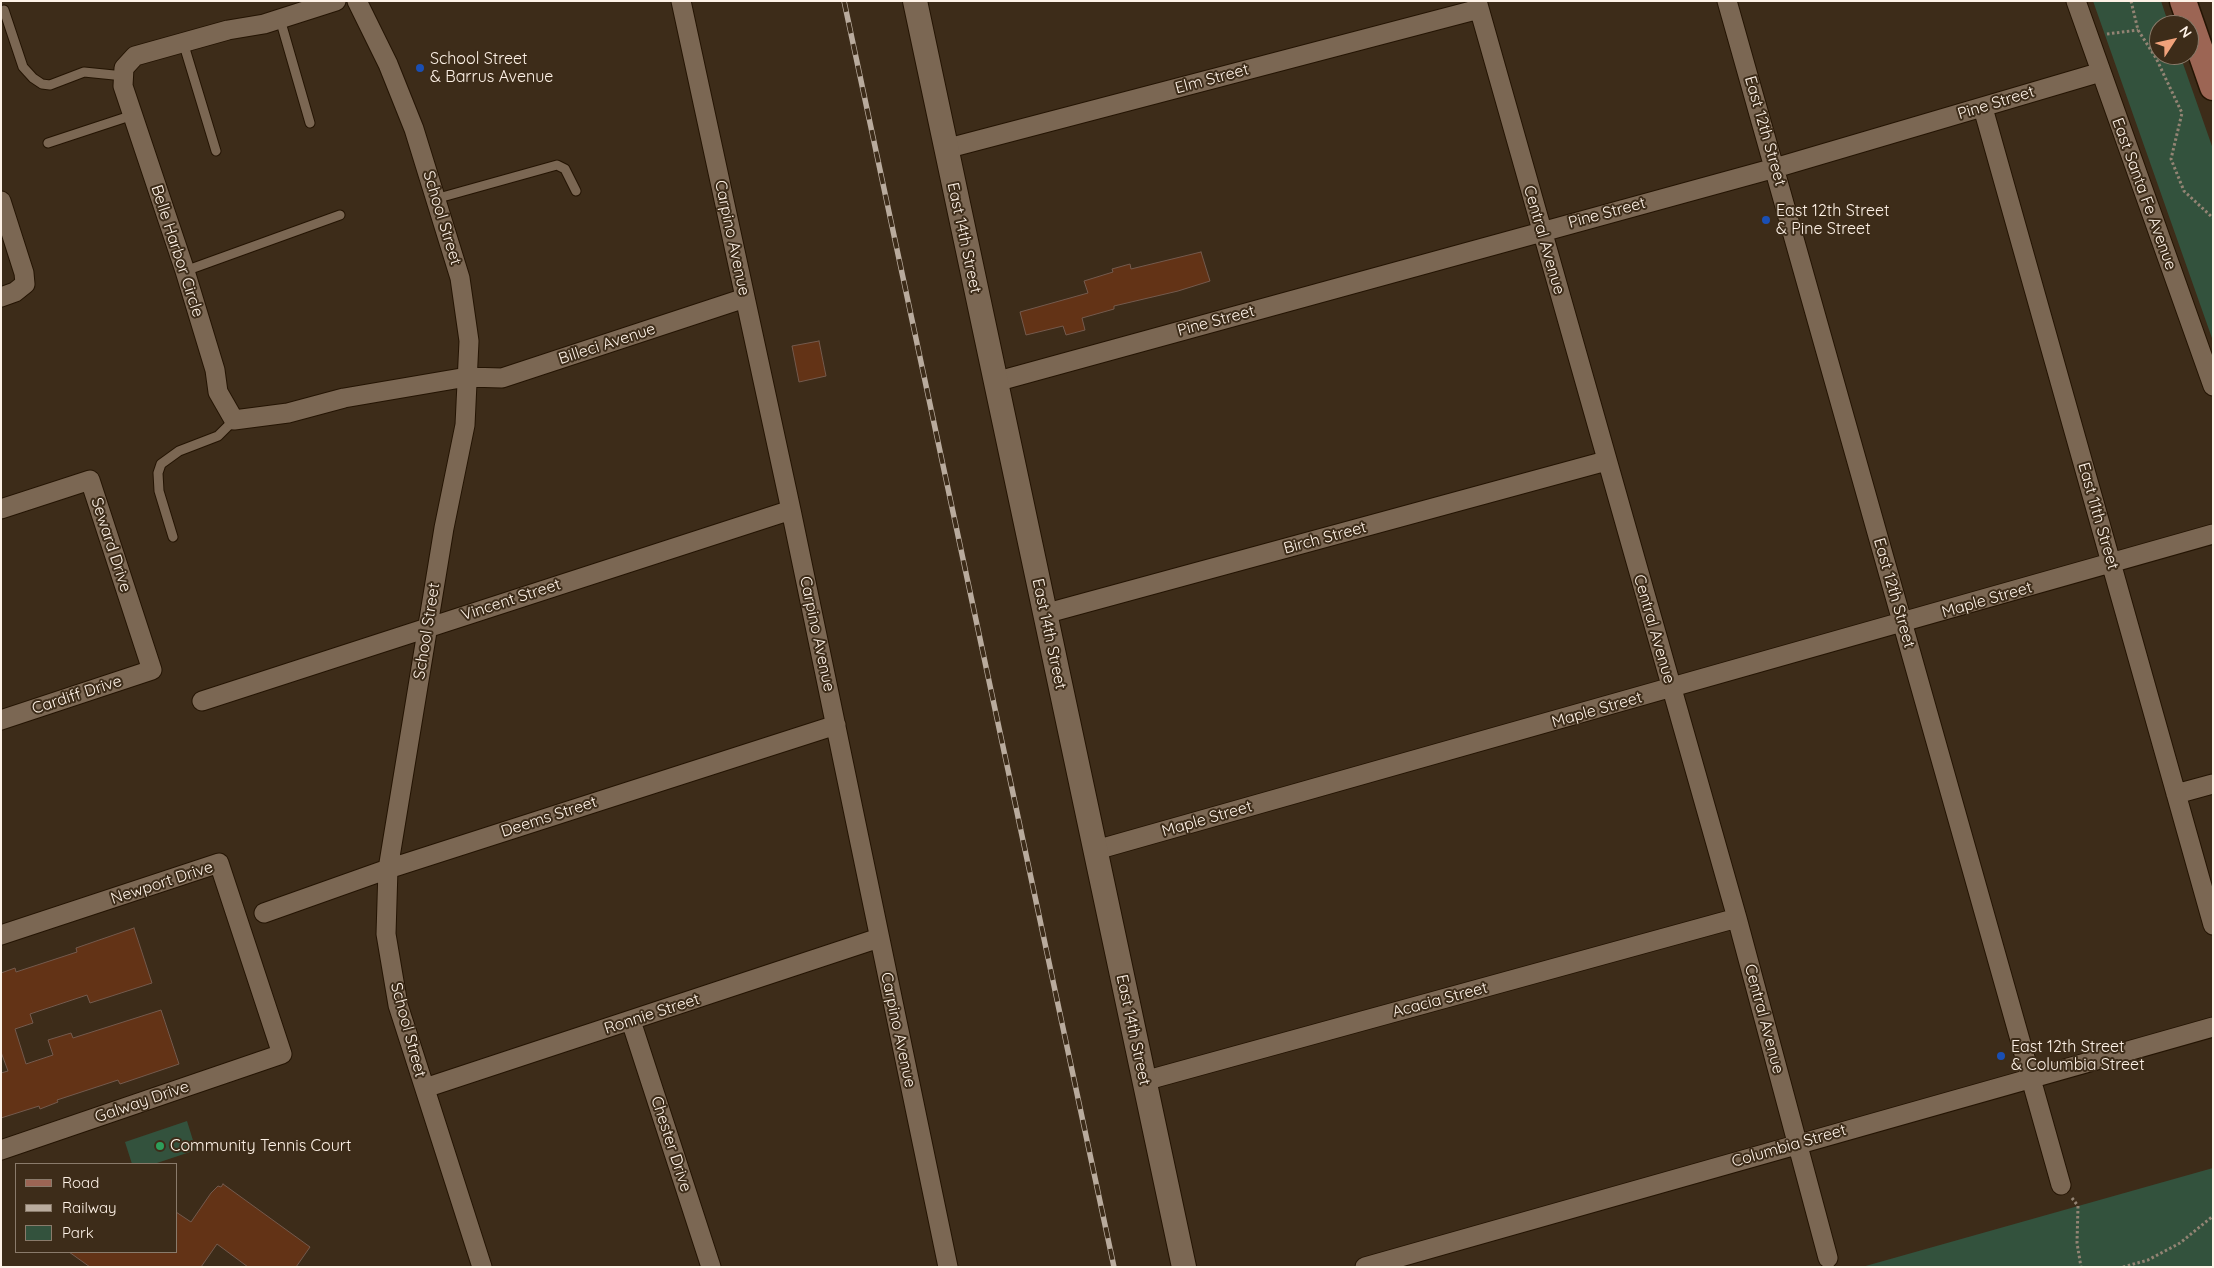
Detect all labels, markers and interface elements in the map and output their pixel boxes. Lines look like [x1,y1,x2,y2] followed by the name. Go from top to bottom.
[2149,15,2199,65] north arrow
[2175,23,2196,41] text: N
[430,49,553,87] place label: School Street & Barrus Avenue
[1173,60,1251,98] street label: Elm Street
[414,62,426,74] marker: School Street & Barrus Avenue
[1740,74,1790,188] street label: East 12th Street
[1955,82,2037,124] street label: Pine Street
[2108,115,2180,273] street label: East Santa Fe Avenue
[419,169,465,267] street label: School Street
[710,179,754,297] street label: Carpino Avenue
[943,181,985,295] street label: East 14th Street
[147,182,207,320] street label: Belle Harbor Circle
[1519,183,1569,297] street label: Central Avenue
[1566,193,1648,233] street label: Pine Street
[1776,201,1889,239] place label: East 12th Street & Pine Street
[1760,214,1772,226] marker: East 12th Street & Pine Street
[1175,301,1257,341] street label: Pine Street
[556,319,658,369] street label: Billeci Avenue
[2074,460,2122,572] street label: East 11th Street
[87,495,135,595] street label: Seward Drive
[1281,518,1369,558] street label: Birch Street
[1869,536,1919,650] street label: East 12th Street
[1629,572,1679,686] street label: Central Avenue
[459,575,563,625] street label: Vincent Street
[795,575,839,693] street label: Carpino Avenue
[1028,577,1070,691] street label: East 14th Street
[1940,578,2034,622] street label: Maple Street
[410,581,444,681] street label: School Street
[30,671,124,719] street label: Cardiff Drive
[1550,688,1644,732] street label: Maple Street
[499,792,599,842] street label: Deems Street
[1160,797,1254,841] street label: Maple Street
[108,857,216,909] street label: Newport Drive
[1740,962,1788,1076] street label: Central Avenue
[876,971,920,1089] street label: Carpino Avenue
[1112,973,1154,1087] street label: East 14th Street
[1390,978,1490,1022] street label: Acacia Street
[386,980,430,1080] street label: School Street
[602,990,702,1038] street label: Ronnie Street
[2011,1037,2145,1075] place label: East 12th Street & Columbia Street
[1995,1050,2007,1062] marker: East 12th Street & Columbia Street
[92,1077,192,1127] street label: Galway Drive
[646,1094,696,1194] street label: Chester Drive
[1729,1120,1849,1172] street label: Columbia Street
[170,1136,351,1156] place label: Community Tennis Court
[154,1140,166,1152] marker: Community Tennis Court
[15,1163,178,1253] legend
[62,1173,99,1192] text: Road
[62,1198,117,1217] text: Railway
[62,1223,94,1242] text: Park

